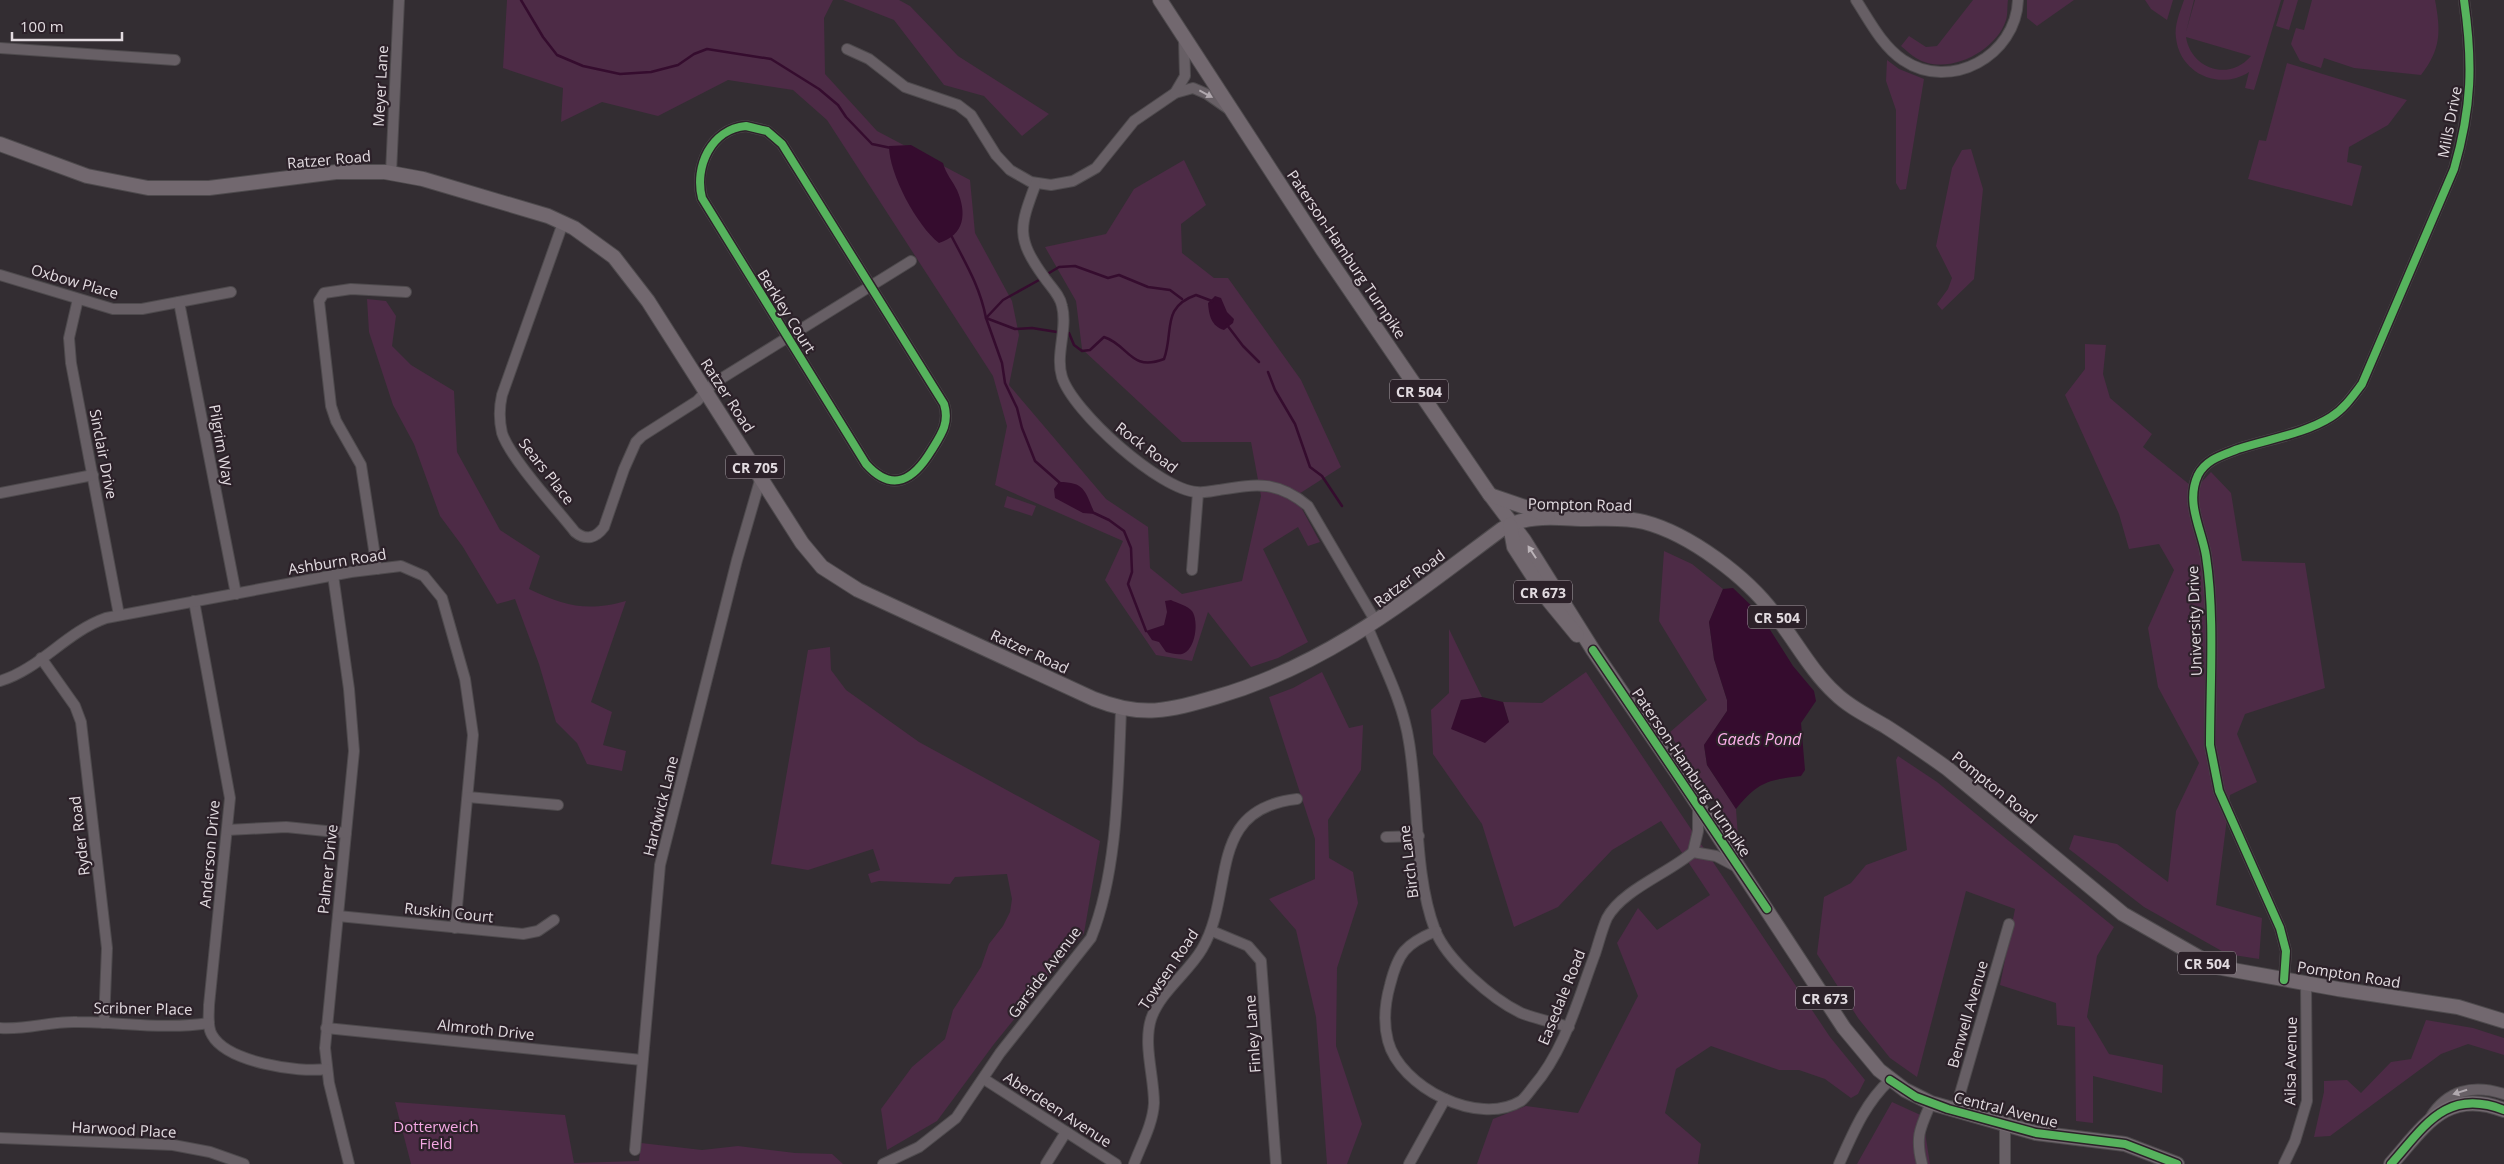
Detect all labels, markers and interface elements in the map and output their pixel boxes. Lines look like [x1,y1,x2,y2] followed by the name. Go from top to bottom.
[12,10,122,42] scale bar
[20,16,64,36] text: 100 m
[368,45,392,127] street label: Meyer Lane
[2432,84,2466,160] street label: Mills Drive
[1198,90,1213,98] one-way arrow
[286,145,372,173] street label: Ratzer Road
[1283,166,1411,342] street label: Paterson-Hamburg Turnpike
[29,259,121,303] street label: Oxbow Place
[753,265,821,357] street label: Berkley Court
[697,354,759,436] street label: Ratzer Road
[1390,380,1448,402] road number: CR 504
[205,403,239,488] street label: Pilgrim Way
[85,407,123,501] street label: Sinclair Drive
[1112,417,1182,477] street label: Rock Road
[515,434,579,508] street label: Sears Place
[726,456,784,478] road number: CR 705
[1528,493,1632,515] street label: Pompton Road
[286,543,388,579] street label: Ashburn Road
[1369,545,1449,611] street label: Ratzer Road
[1527,546,1536,559] one-way arrow
[2182,565,2206,677] street label: University Drive
[1514,580,1572,604] road number: CR 673
[1748,606,1806,628] road number: CR 504
[988,624,1072,678] street label: Ratzer Road
[1628,684,1756,860] street label: Paterson-Hamburg Turnpike
[1717,728,1802,750] water label: Gaeds Pond
[1948,746,2042,828] street label: Pompton Road
[638,754,682,858] street label: Hardwick Lane
[64,795,94,877] street label: Ryder Road
[194,799,224,909] street label: Anderson Drive
[312,823,342,915] street label: Palmer Drive
[1394,824,1422,900] street label: Birch Lane
[403,897,495,927] street label: Ruskin Court
[1003,922,1085,1022] street label: Garside Avenue
[1134,925,1202,1013] street label: Towsen Road
[1533,946,1589,1048] street label: Easedale Road
[2178,951,2236,974] road number: CR 504
[2296,956,2402,992] street label: Pompton Road
[1942,958,1992,1070] street label: Benwell Avenue
[1796,986,1854,1010] road number: CR 673
[1239,994,1265,1074] street label: Finley Lane
[93,997,193,1019] street label: Scribner Place
[436,1014,536,1044] street label: Almroth Drive
[2279,1016,2301,1106] street label: Ailsa Avenue
[1000,1067,1116,1151] street label: Aberdeen Avenue
[1952,1086,2060,1132] street label: Central Avenue
[2452,1089,2467,1096] one-way arrow
[71,1116,177,1142] street label: Harwood Place
[393,1116,479,1153] park label: Dotterweich Field

